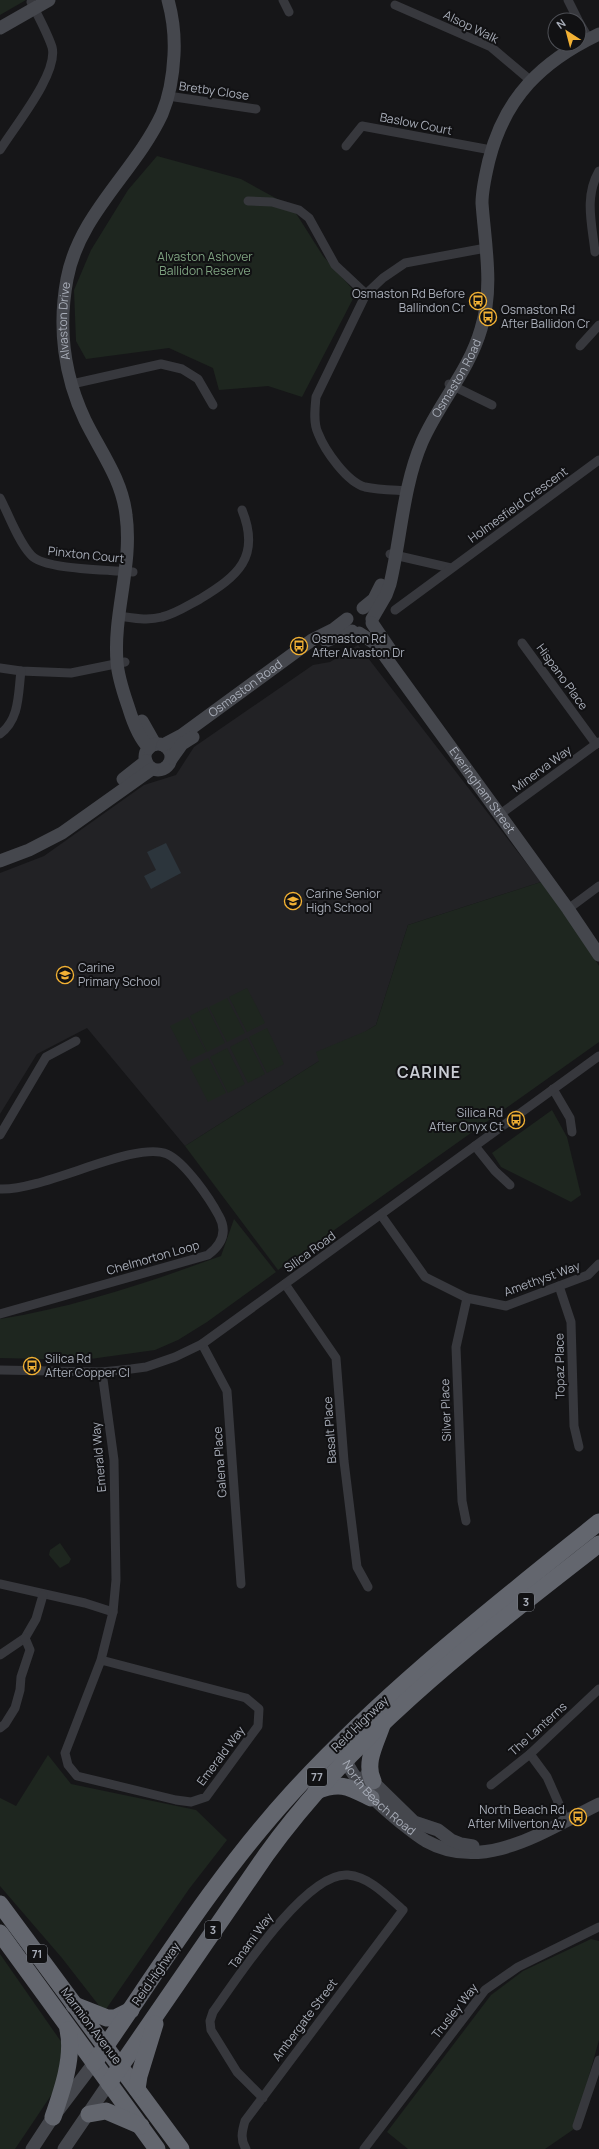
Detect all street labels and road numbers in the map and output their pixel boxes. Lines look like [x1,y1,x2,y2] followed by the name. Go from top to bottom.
[441,6,503,48] street label: Alsop Walk
[178,77,250,104] street label: Bretby Close
[378,108,454,139] street label: Baslow Court
[54,281,74,361] street label: Alvaston Drive
[427,336,485,421] street label: Osmaston Road
[464,462,571,547] street label: Holmesfield Crescent
[47,542,125,567] street label: Pinxton Court
[533,640,592,713] street label: Hispano Place
[205,655,286,721] street label: Osmaston Road
[509,741,575,796] street label: Minerva Way
[445,743,520,837] street label: Everingham Street
[280,1227,339,1276] street label: Silica Road
[105,1236,201,1279] street label: Chelmorton Loop
[501,1257,583,1300] street label: Amethyst Way
[550,1333,569,1399] street label: Topaz Place
[436,1378,455,1442] street label: Silver Place
[319,1396,340,1464] street label: Basalt Place
[87,1421,110,1493] street label: Emerald Way
[209,1426,230,1498] street label: Galena Place
[518,1593,534,1611] road number: 3
[327,1691,393,1755] street label: Reid Highway
[505,1698,570,1759] street label: The Lanterns
[193,1722,249,1789] street label: Emerald Way
[339,1757,419,1839] street label: North Beach Road
[307,1768,327,1786] road number: 77
[224,1909,277,1972] street label: Tanami Way
[205,1921,221,1939] road number: 3
[128,1938,184,2009] street label: Reid Highway
[27,1945,47,1963] road number: 71
[268,1975,341,2064] street label: Ambergate Street
[428,1979,482,2042] street label: Trusley Way
[57,1984,126,2067] street label: Marmion Avenue

